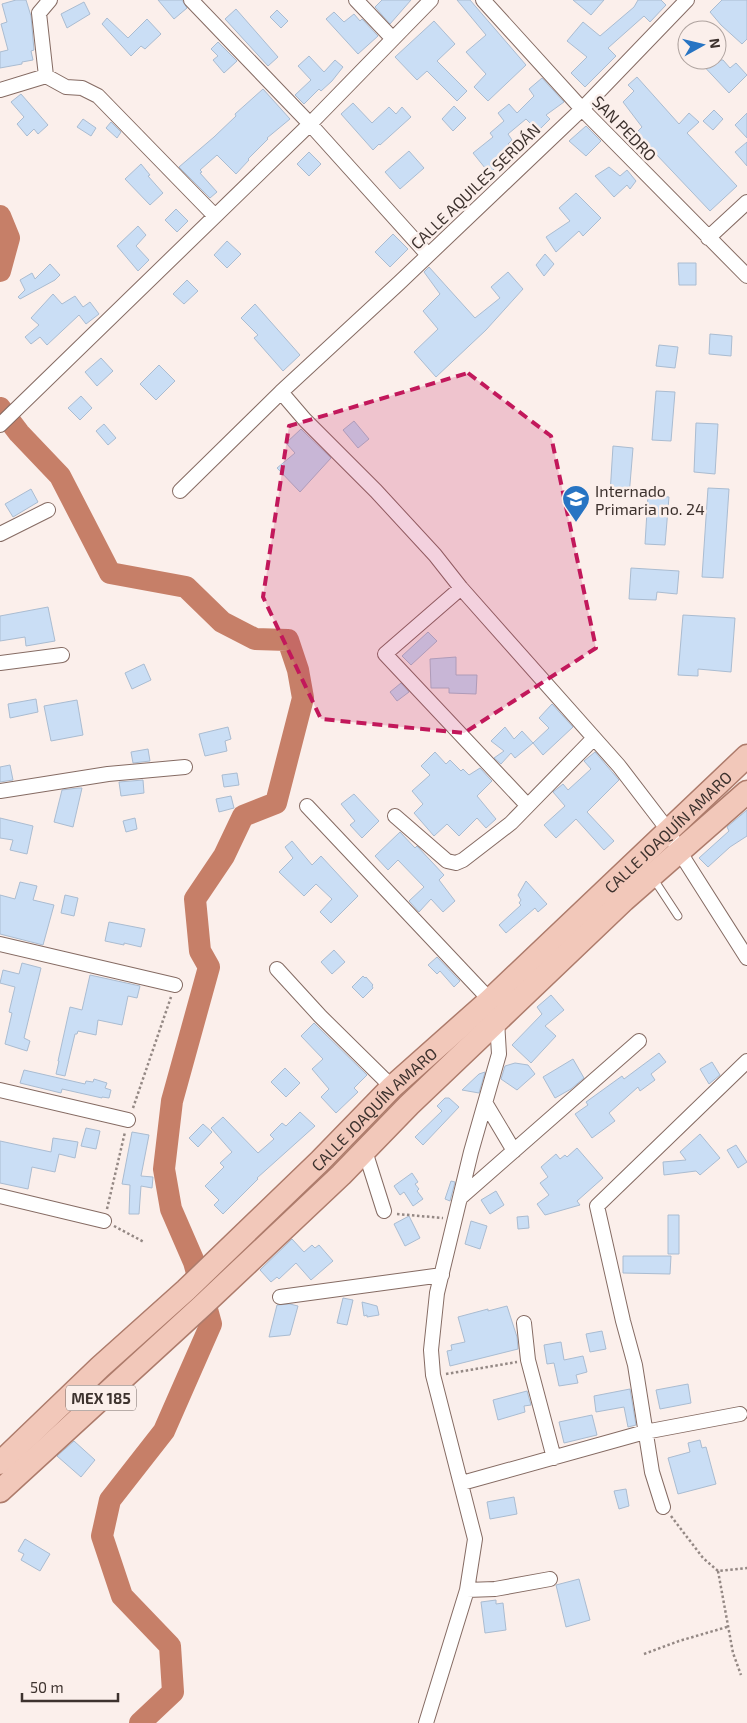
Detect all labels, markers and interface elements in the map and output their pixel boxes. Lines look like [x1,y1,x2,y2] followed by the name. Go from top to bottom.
[677,20,727,70] north arrow
[706,37,724,49] text: N
[589,91,661,165] street label: SAN PEDRO
[406,119,544,253] street label: CALLE AQUILES SERDÁN
[595,481,705,518] place label: Internado Primaria no. 24
[561,484,591,523] school or university icon: Internado Primaria no. 24
[600,767,735,896] street label: CALLE JOAQUÍN AMARO
[307,1043,440,1174] street label: CALLE JOAQUÍN AMARO
[66,1386,136,1410] road number: MEX 185
[22,1670,119,1702] scale bar
[30,1678,64,1696] text: 50 m

